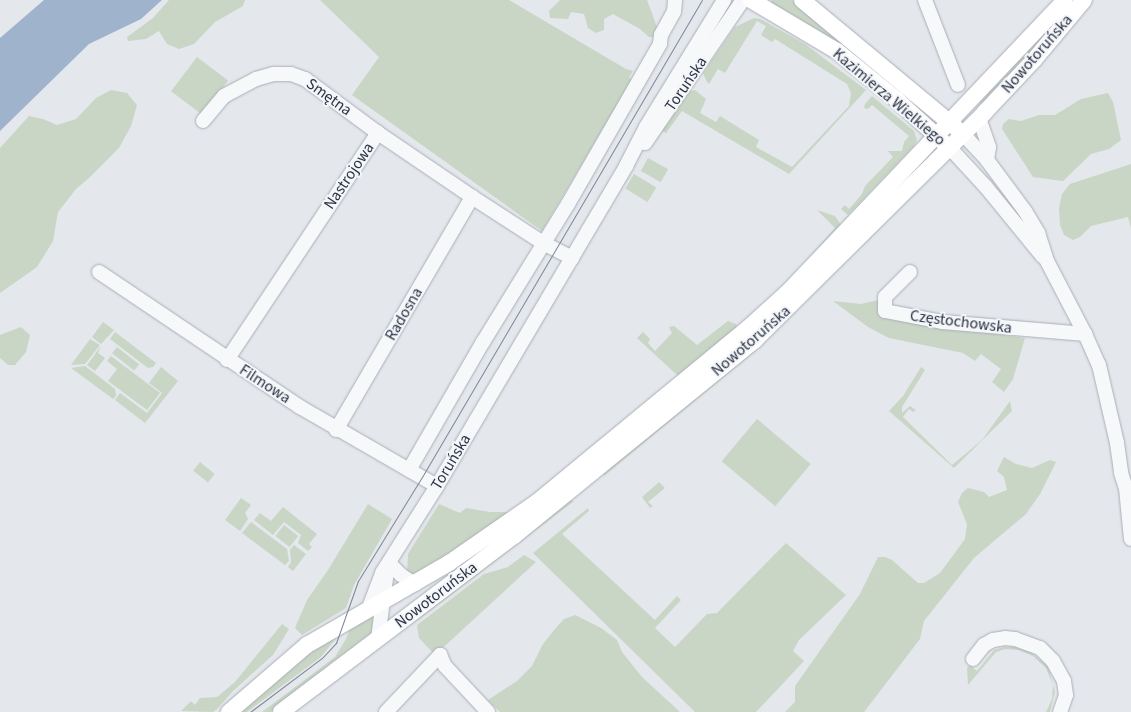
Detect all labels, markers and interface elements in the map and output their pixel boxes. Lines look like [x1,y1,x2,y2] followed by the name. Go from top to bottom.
[998,11,1076,97] street label: Nowotoruńska
[829,44,949,150] street label: Kazimierza Wielkiego
[661,53,711,115] street label: Toruńska
[302,74,356,120] street label: Smętna
[320,139,378,213] street label: Nastrojowa
[381,284,427,344] street label: Radosna
[708,302,794,380] street label: Nowotoruńska
[909,306,1013,338] street label: Częstochowska
[236,360,294,408] street label: Filmowa
[427,431,475,493] street label: Toruńska
[391,558,481,632] street label: Nowotoruńska

